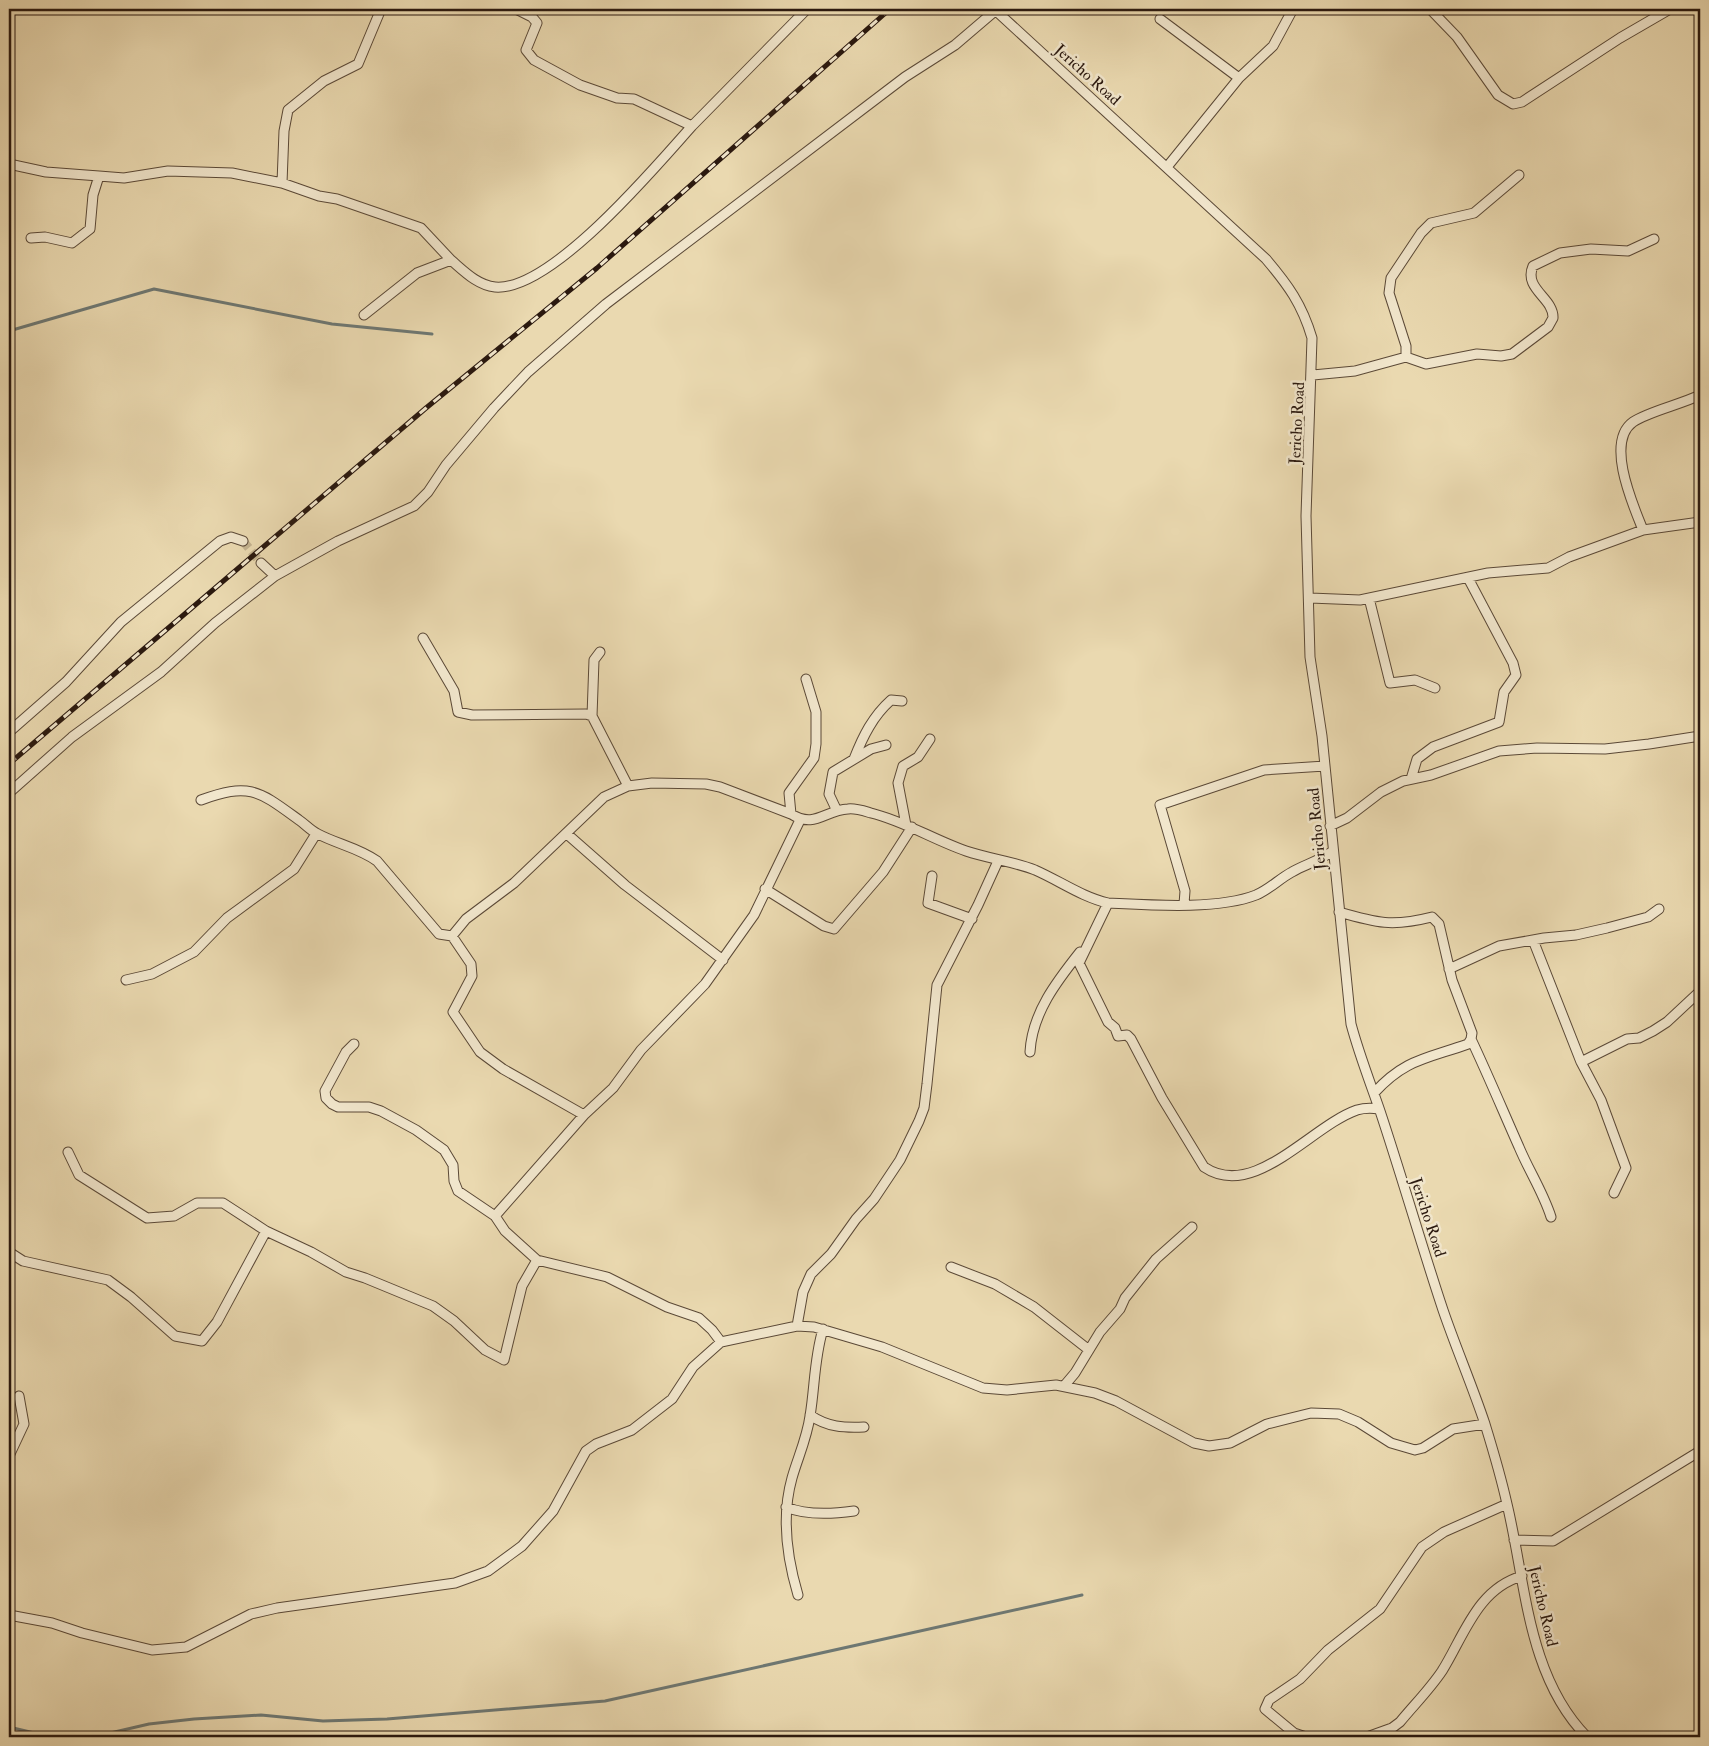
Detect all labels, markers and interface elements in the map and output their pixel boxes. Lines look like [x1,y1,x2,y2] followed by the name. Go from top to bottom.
[1049,39,1125,111] street label: Jericho Road
[1285,381,1310,466] street label: Jericho Road
[1303,787,1332,872] street label: Jericho Road
[1405,1174,1450,1260] street label: Jericho Road
[1523,1563,1562,1649] street label: Jericho Road

